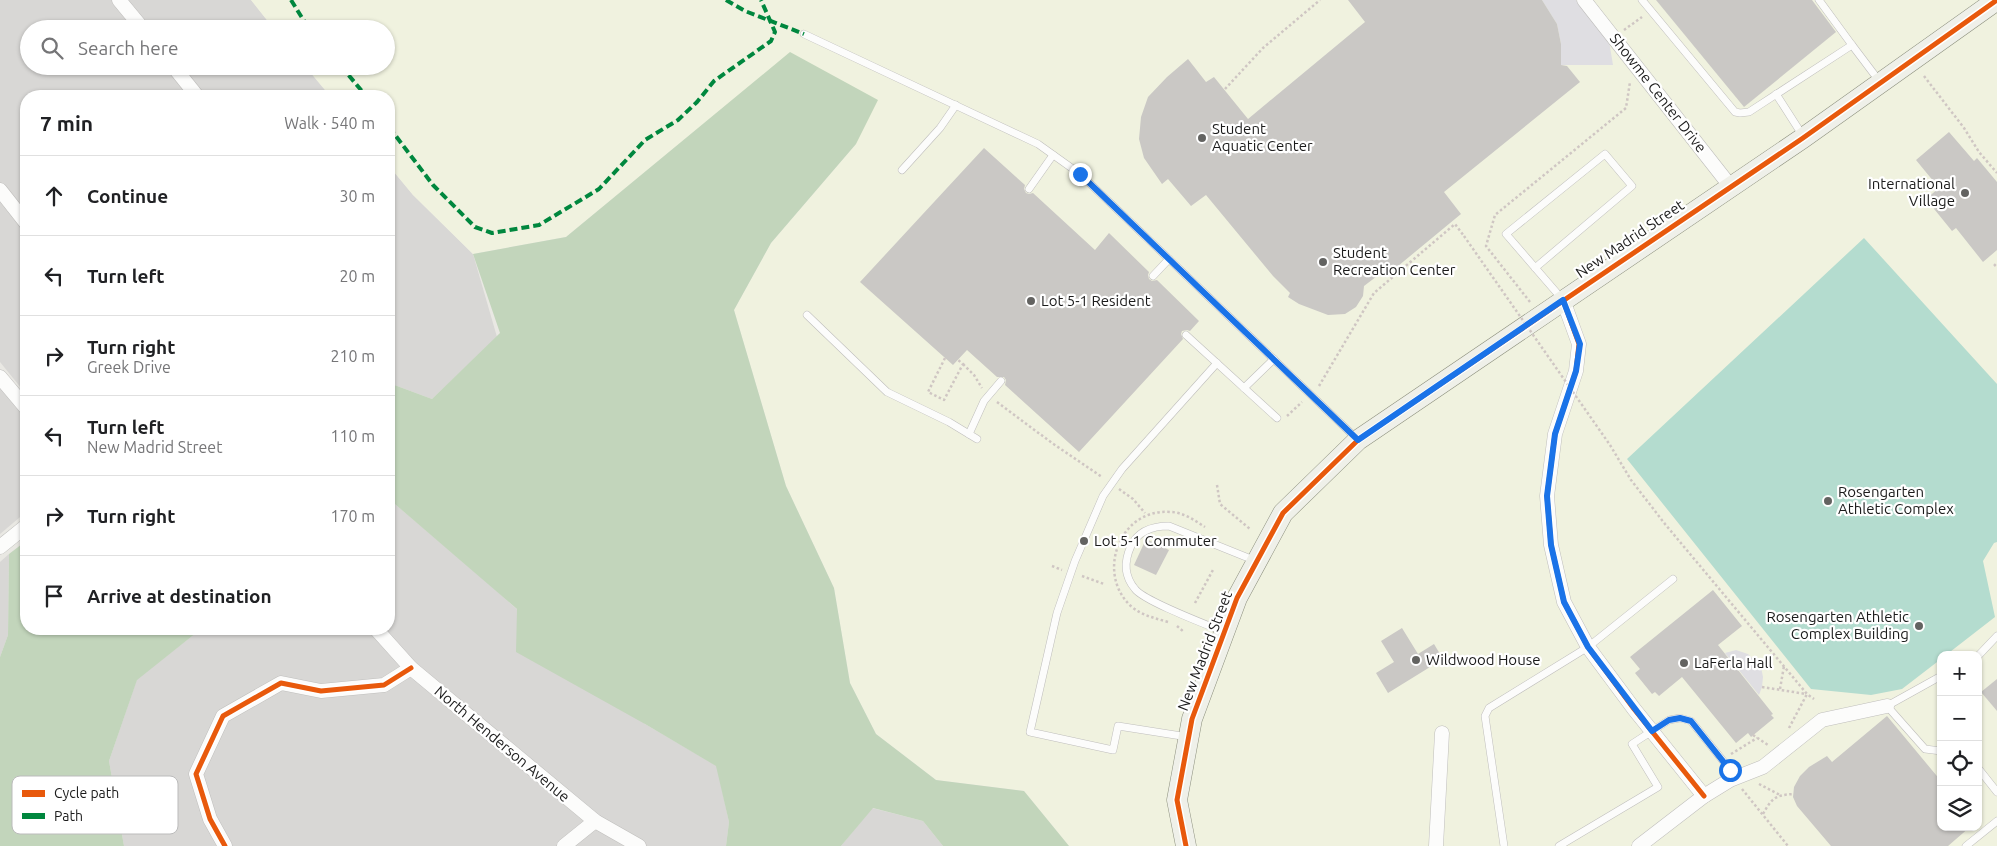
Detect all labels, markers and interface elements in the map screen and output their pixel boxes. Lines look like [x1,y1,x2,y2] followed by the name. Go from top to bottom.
[20,20,395,75] search box
[1607,30,1710,156] street label: Showme Center Drive
[38,34,66,62] icon: search
[78,37,178,59] text: Search here
[40,111,93,135] text: 7 min
[284,114,375,132] text: Walk · 540 m
[1212,120,1313,154] place label: Student Aquatic Center
[1196,132,1208,144] marker: Student Aquatic Center
[1069,163,1092,186] route end
[1868,175,1955,209] place label: International Village
[40,182,68,210] icon: ahead
[87,185,168,207] text: Continue
[339,187,375,205] text: 30 m
[1959,187,1971,199] marker: International Village
[1572,196,1687,281] street label: New Madrid Street
[1333,244,1456,278] place label: Student Recreation Center
[1317,256,1329,268] marker: Student Recreation Center
[40,262,68,290] icon: left
[87,265,165,287] text: Turn left
[339,267,375,285] text: 20 m
[1041,292,1151,309] place label: Lot 5-1 Resident
[1025,295,1037,307] marker: Lot 5-1 Resident
[87,336,175,358] text: Turn right
[40,342,68,370] icon: right
[330,347,375,365] text: 210 m
[87,358,171,376] text: Greek Drive
[87,416,165,438] text: Turn left
[40,422,68,450] icon: left
[330,427,375,445] text: 110 m
[87,438,222,456] text: New Madrid Street
[1838,483,1954,517] place label: Rosengarten Athletic Complex
[1822,495,1834,507] marker: Rosengarten Athletic Complex
[40,502,68,530] icon: right
[87,505,175,527] text: Turn right
[330,507,375,525] text: 170 m
[1094,532,1217,549] place label: Lot 5-1 Commuter
[1078,535,1090,547] marker: Lot 5-1 Commuter
[40,582,68,610] icon: arrive
[87,585,272,607] text: Arrive at destination
[1174,588,1235,713] street label: New Madrid Street
[1766,608,1909,642] place label: Rosengarten Athletic Complex Building
[1913,620,1925,632] marker: Rosengarten Athletic Complex Building
[1426,651,1541,668] place label: Wildwood House
[1937,651,1982,831] map controls
[1937,651,1982,696] button: +
[1410,654,1422,666] marker: Wildwood House
[1694,654,1772,671] place label: LaFerla Hall
[1678,657,1690,669] marker: LaFerla Hall
[431,682,573,805] street label: North Henderson Avenue
[1937,696,1982,741] button: −
[1937,741,1982,786] button: locate
[1719,759,1742,782] route start
[12,776,178,834] legend
[54,785,119,801] text: Cycle path
[1937,786,1982,831] button: layers
[54,808,83,824] text: Path

